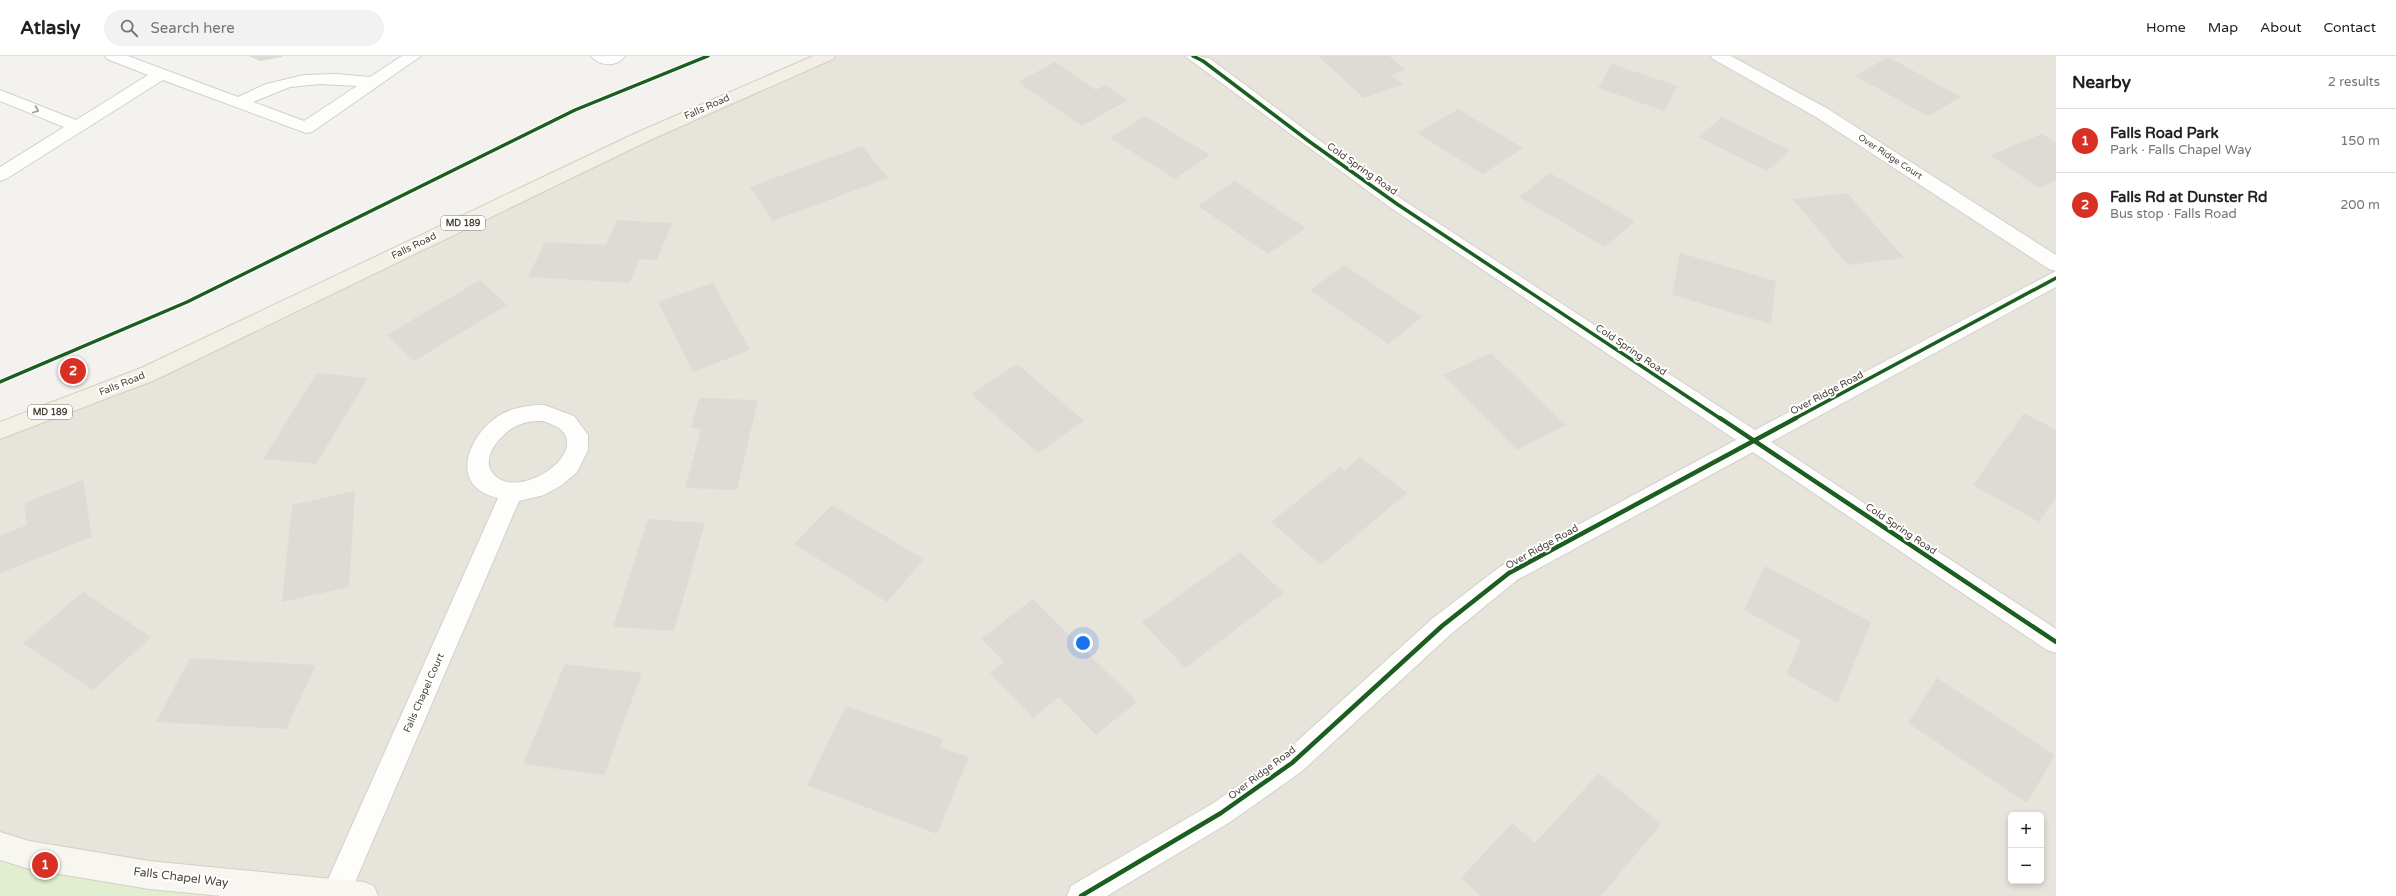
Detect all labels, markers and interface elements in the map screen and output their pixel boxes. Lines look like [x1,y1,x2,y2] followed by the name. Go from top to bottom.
[104,10,384,46] search box
[20,17,80,39] text: Atlasly
[118,17,140,39] icon: search
[150,19,235,37] text: Search here
[2146,19,2186,36] text: Home
[2208,19,2238,36] text: Map
[2260,19,2302,36] text: About
[2324,19,2376,36] text: Contact
[2072,72,2131,93] text: Nearby
[2328,74,2380,90] text: 2 results
[682,92,732,122] street label: Falls Road
[33,105,40,113] one-way arrow
[2110,124,2219,142] text: Falls Road Park
[1856,132,1925,182] street label: Over Ridge Court
[2081,133,2089,149] text: 1
[2340,133,2380,149] text: 150 m
[1325,140,1399,198] street label: Cold Spring Road
[2110,142,2251,158] text: Park · Falls Chapel Way
[2110,188,2267,206] text: Falls Rd at Dunster Rd
[2081,197,2089,213] text: 2
[2340,197,2380,213] text: 200 m
[2110,206,2237,222] text: Bus stop · Falls Road
[441,216,485,230] road number: MD 189
[390,230,438,262] street label: Falls Road
[1593,322,1669,378] street label: Cold Spring Road
[60,356,86,386] pin: 2
[97,369,147,399] street label: Falls Road
[1788,369,1866,417] street label: Over Ridge Road
[28,405,72,419] road number: MD 189
[1863,501,1939,557] street label: Cold Spring Road
[1504,522,1580,572] street label: Over Ridge Road
[1073,633,1093,653] your location
[401,651,447,735] street label: Falls Chapel Court
[1226,744,1298,802] street label: Over Ridge Road
[2008,812,2044,884] map controls
[2008,812,2044,848] button: +
[2008,848,2044,884] button: −
[32,850,58,880] pin: 1
[133,864,230,890] street label: Falls Chapel Way

